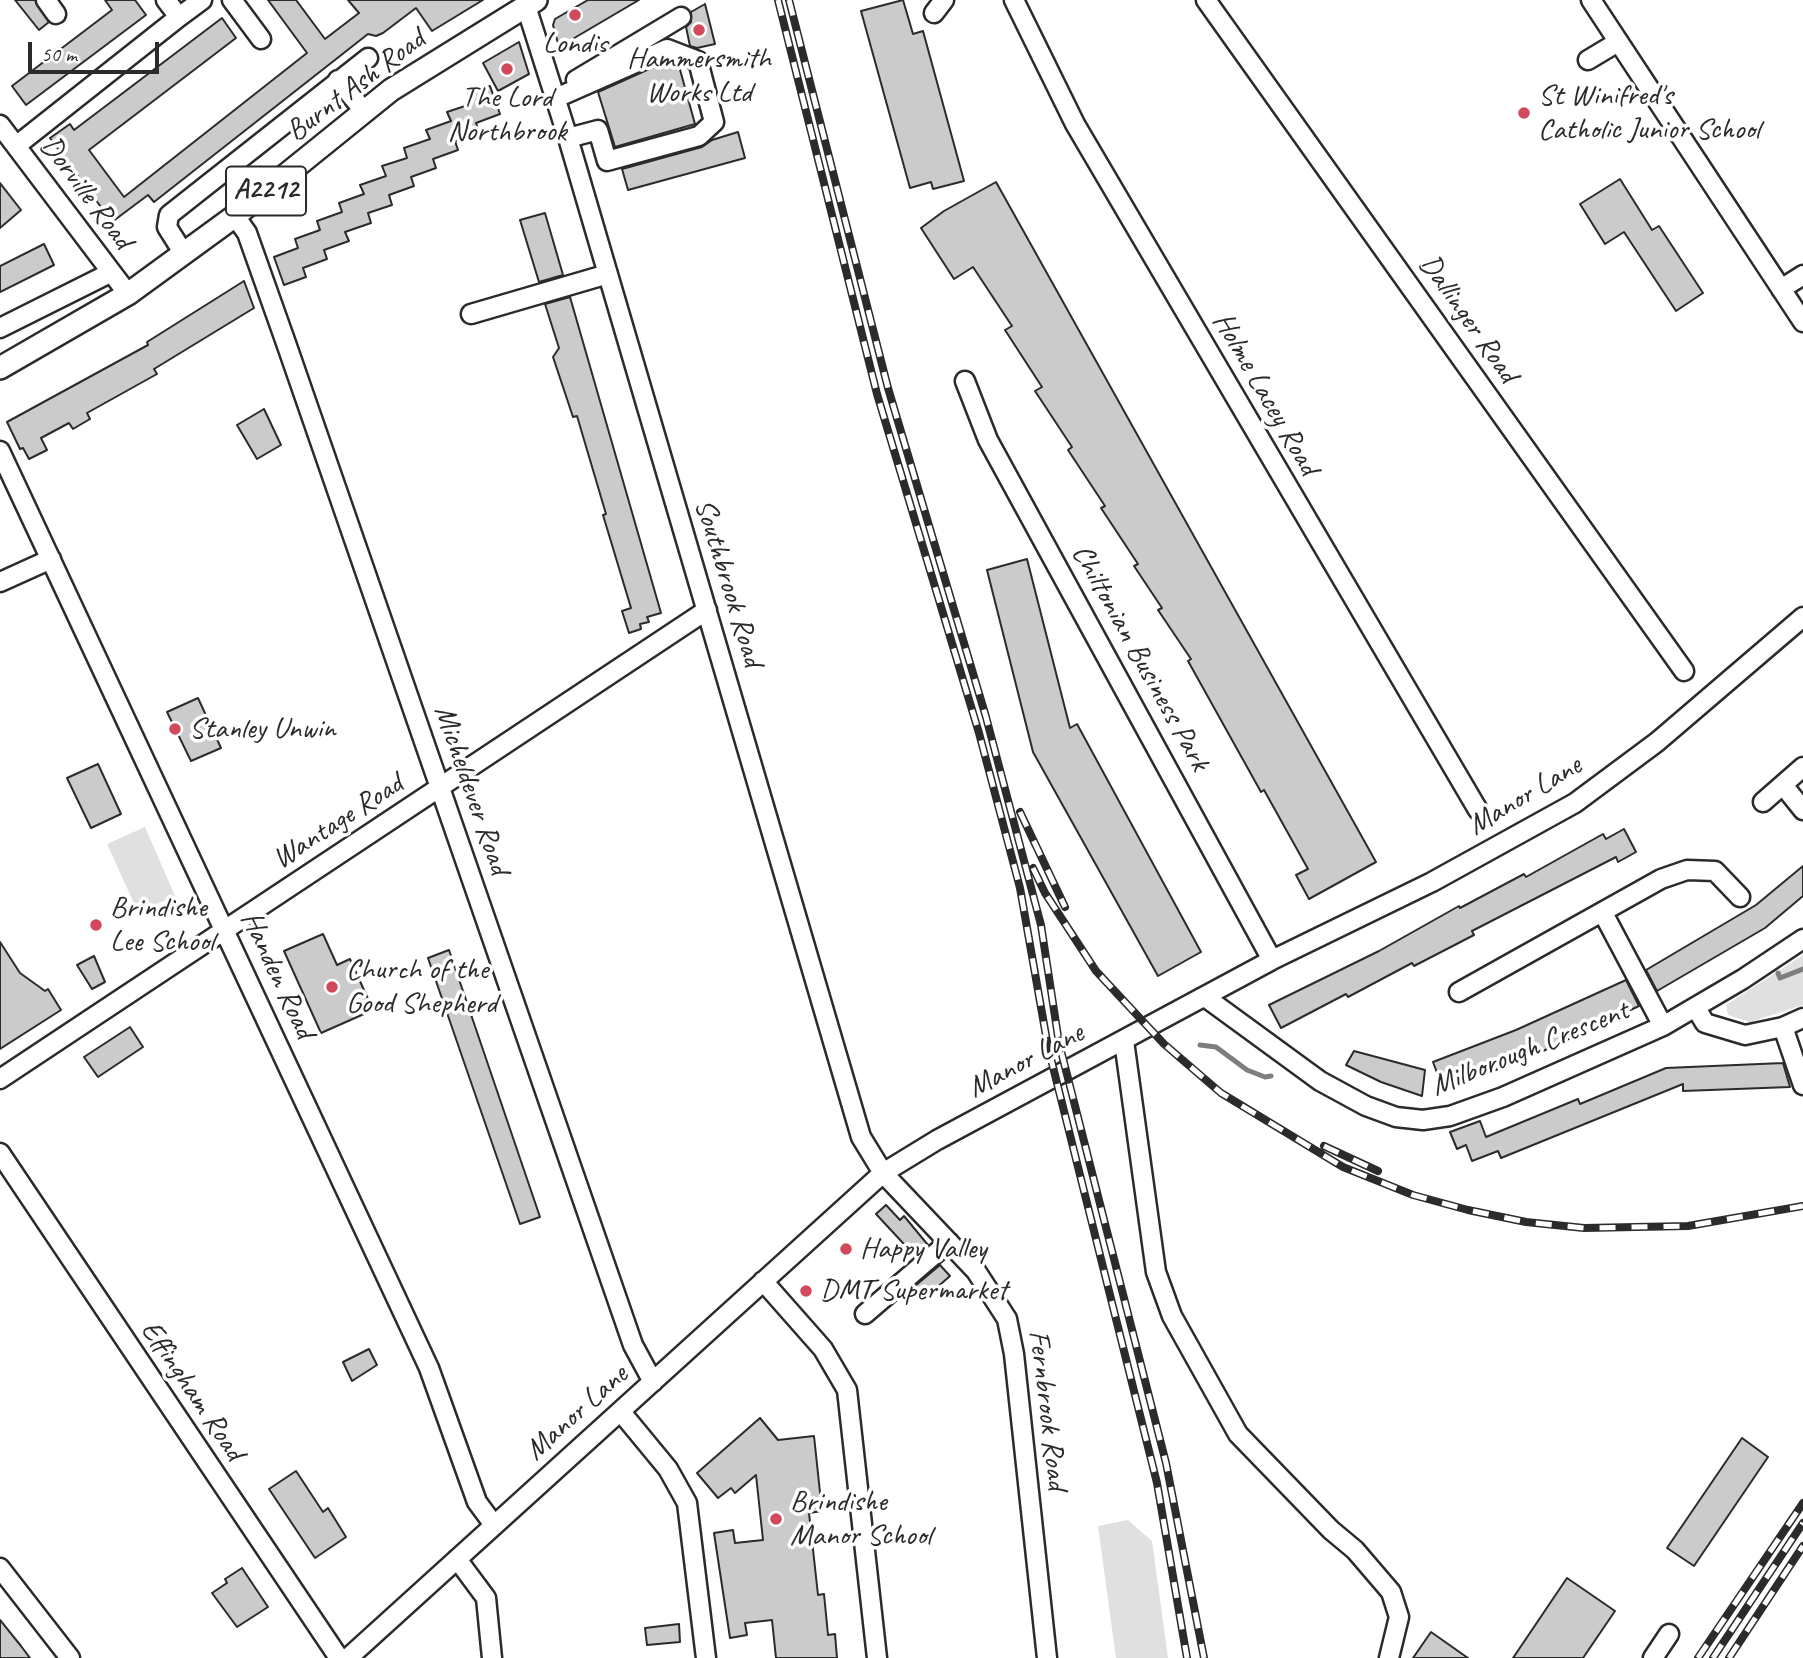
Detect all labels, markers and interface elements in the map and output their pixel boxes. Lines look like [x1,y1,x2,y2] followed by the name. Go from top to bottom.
[567,7,583,23] marker: Londis
[280,22,432,150] street label: Burnt Ash Road
[691,22,707,38] marker: Hammersmith Works Ltd
[543,26,607,62] place label: Londis
[32,28,163,72] scale bar
[41,41,77,67] text: 50 m
[627,41,771,111] place label: Hammersmith Works Ltd
[499,61,515,77] marker: The Lord Northbrook
[1538,78,1760,148] place label: St Winifred's Catholic Junior School
[448,80,566,150] place label: The Lord Northbrook
[1516,105,1532,121] marker: St Winifred's Catholic Junior School
[32,129,140,257] street label: Dorville Road
[226,166,306,216] road number: A2212
[1411,248,1525,390] street label: Dallinger Road
[1204,306,1326,482] street label: Holme Lacey Road
[685,495,771,671] street label: Southbrook Road
[1063,538,1217,778] street label: Chiltonian Business Park
[425,701,517,879] street label: Micheldever Road
[189,711,336,747] place label: Stanley Unwin
[167,721,183,737] marker: Stanley Unwin
[1462,748,1588,844] street label: Manor Lane
[266,767,410,877] street label: Wantage Road
[110,890,214,960] place label: Brindishe Lee School
[232,906,322,1044] street label: Handen Road
[88,917,104,933] marker: Brindishe Lee School
[346,952,497,1023] place label: Church of the Good Shepherd
[324,979,340,995] marker: Church of the Good Shepherd
[1426,993,1634,1105] street label: Milborough Crescent
[962,1016,1090,1106] street label: Manor Lane
[860,1231,987,1267] place label: Happy Valley
[838,1241,854,1257] marker: Happy Valley
[820,1273,1007,1309] place label: DMT Supermarket
[798,1283,814,1299] marker: DMT Supermarket
[132,1314,252,1468] street label: Effingham Road
[1019,1328,1075,1492] street label: Fernbrook Road
[518,1357,636,1469] street label: Manor Lane
[790,1484,931,1554] place label: Brindishe Manor School
[768,1511,784,1527] marker: Brindishe Manor School

